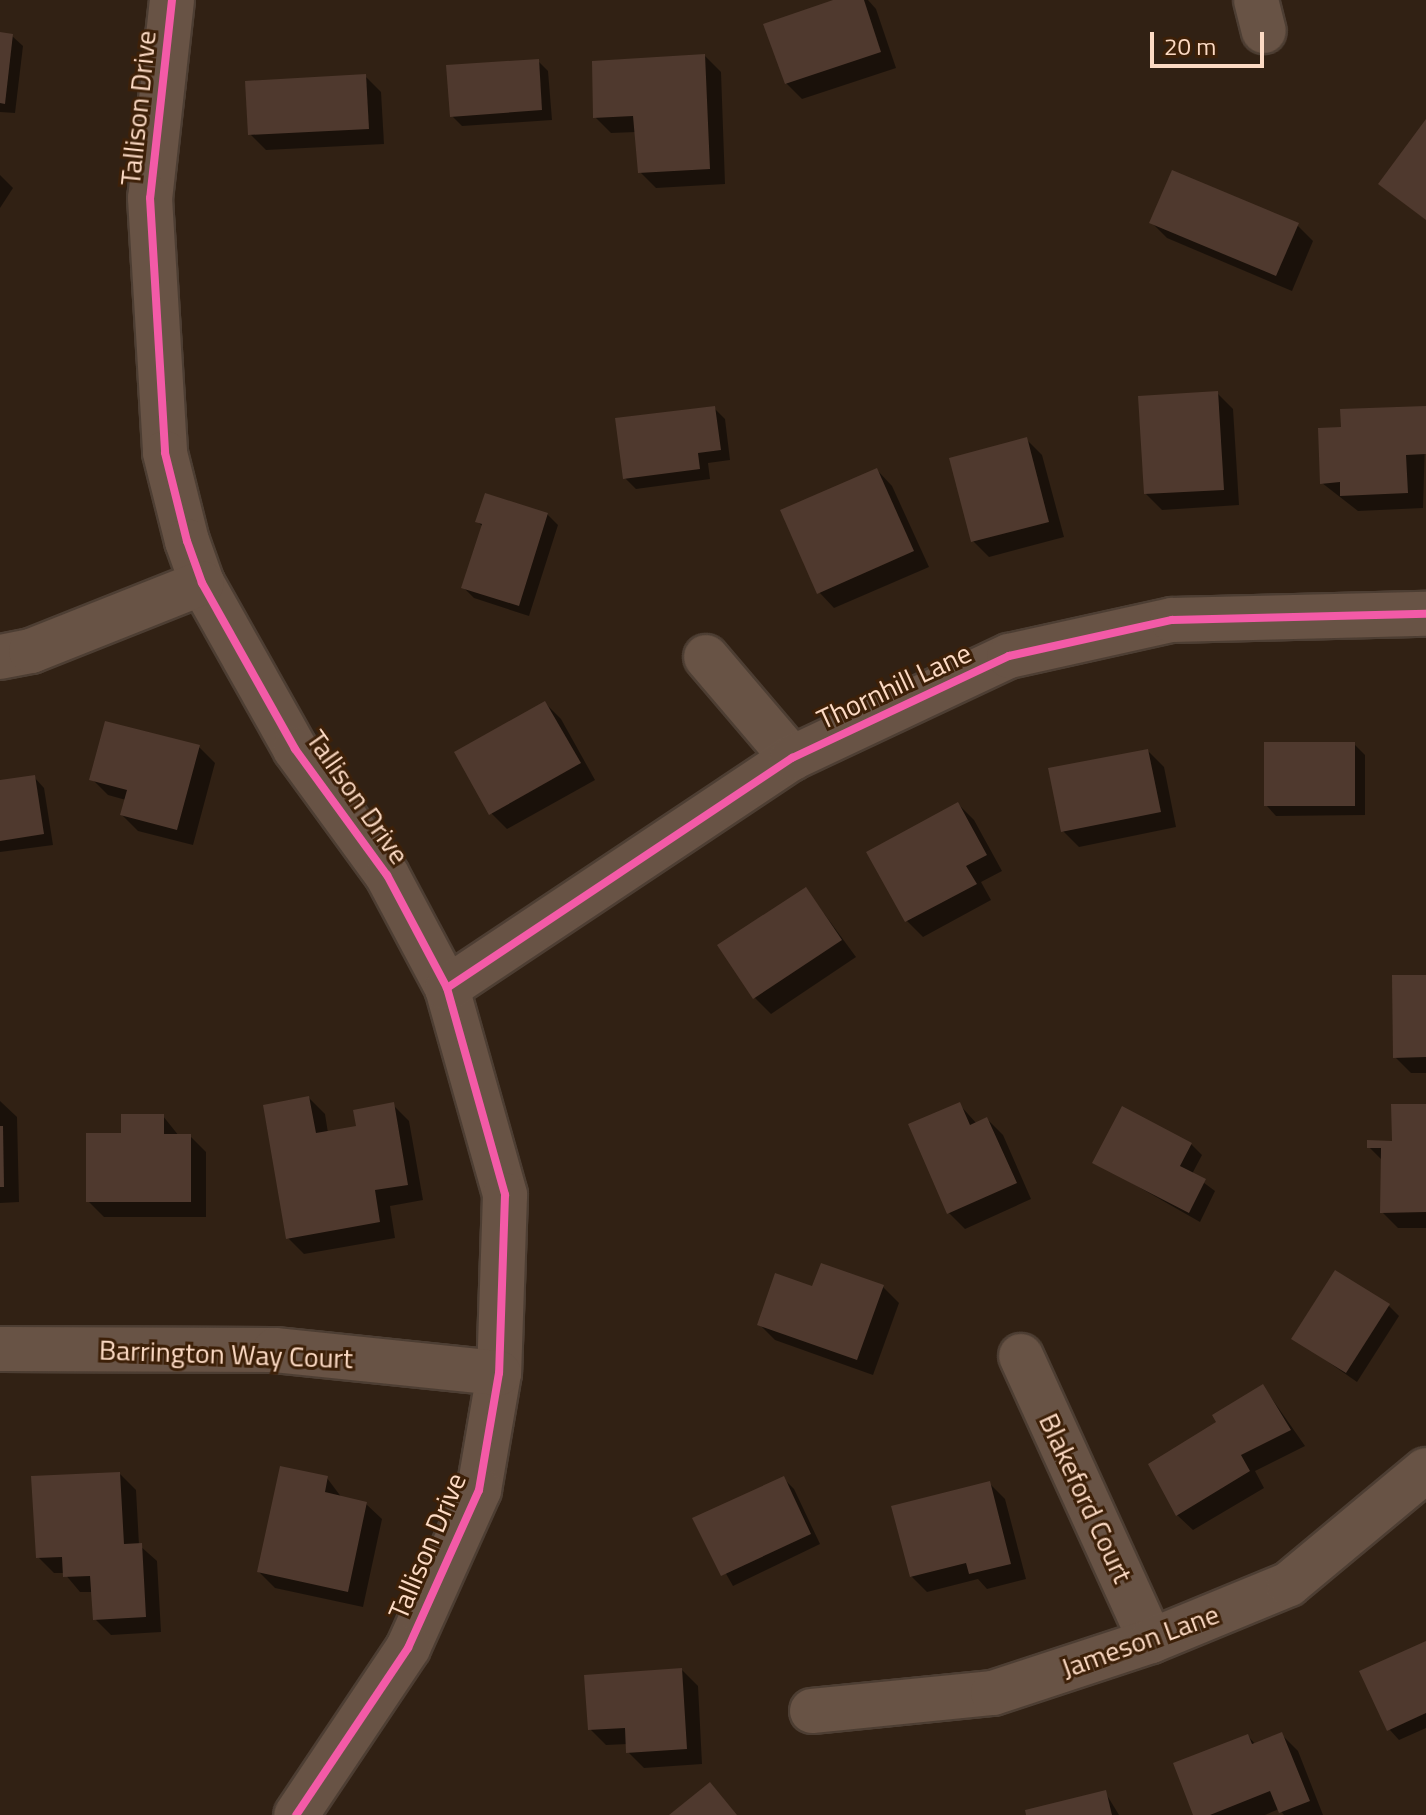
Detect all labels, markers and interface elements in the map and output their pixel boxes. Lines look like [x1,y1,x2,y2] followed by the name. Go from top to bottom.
[1154,16,1268,66] scale bar
[1164,28,1216,64] text: 20 m
[113,29,163,187] street label: Tallison Drive
[812,636,976,736] street label: Thornhill Lane
[300,724,416,870] street label: Tallison Drive
[98,1333,354,1375] street label: Barrington Way Court
[1032,1408,1140,1588] street label: Blakeford Court
[381,1468,473,1624] street label: Tallison Drive
[1057,1597,1223,1685] street label: Jameson Lane

